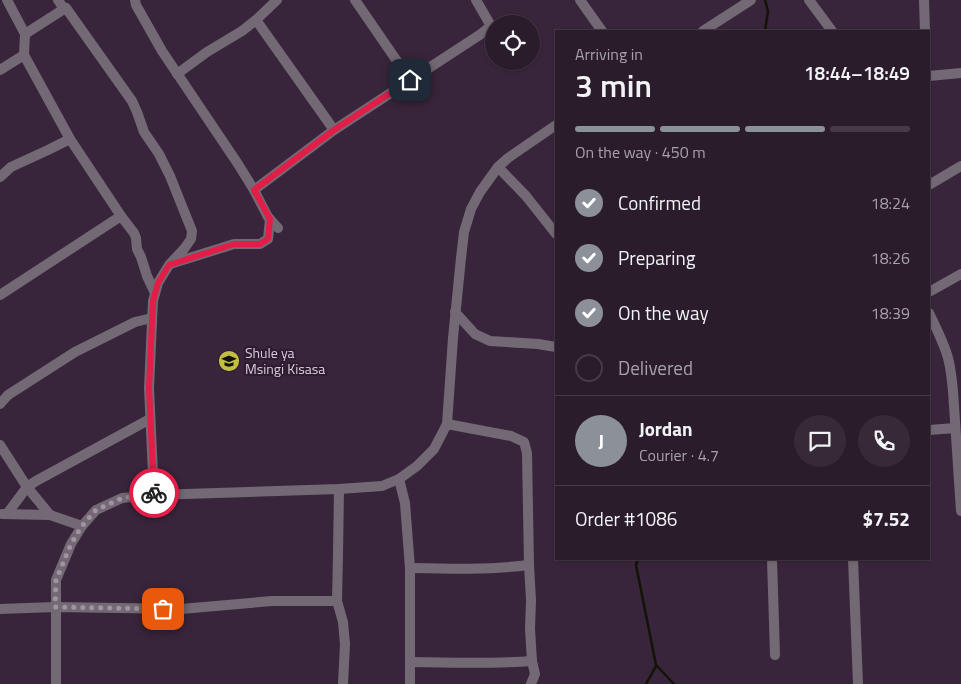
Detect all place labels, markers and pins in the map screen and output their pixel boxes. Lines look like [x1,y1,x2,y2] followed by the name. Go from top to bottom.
[389,59,431,101] pin
[245,342,325,379] place label: Shule ya Msingi Kisasa
[217,349,241,373] school or university icon: Shule ya Msingi Kisasa
[142,588,184,630] pin

